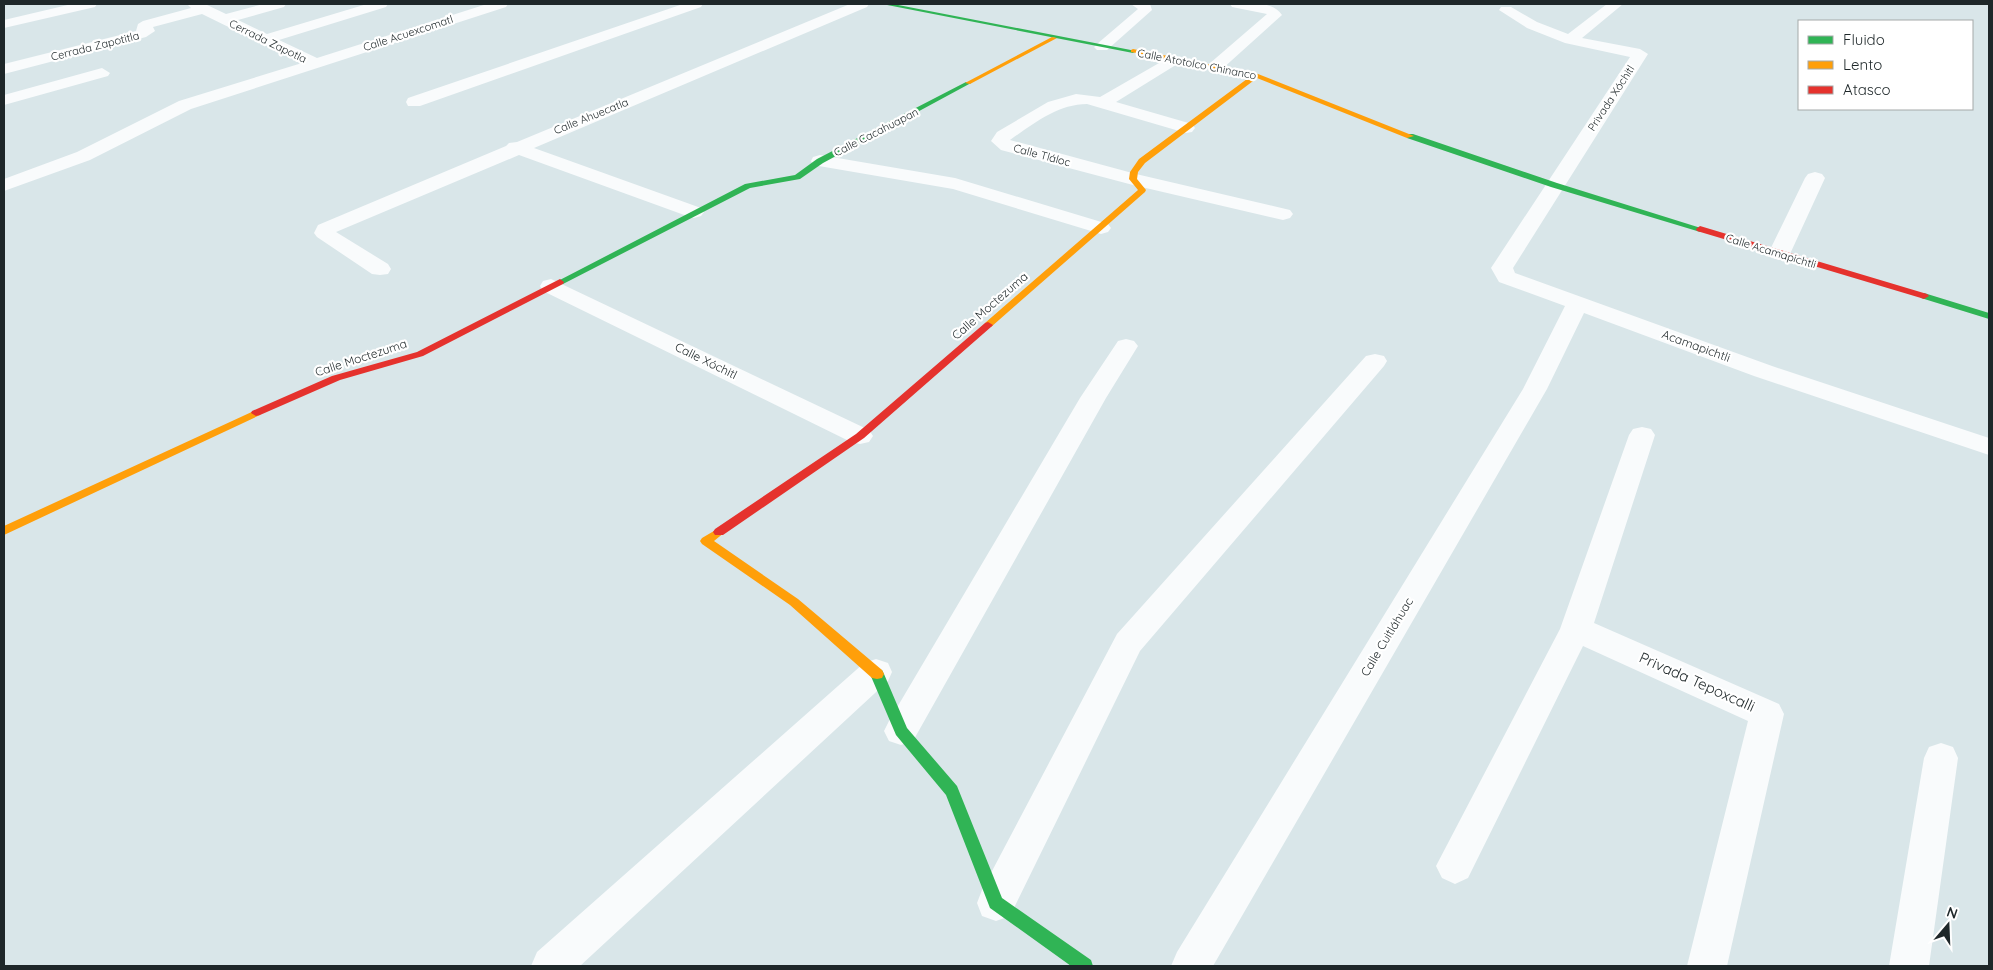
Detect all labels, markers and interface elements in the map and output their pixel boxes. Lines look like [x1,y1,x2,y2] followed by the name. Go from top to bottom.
[361,12,455,54] street label: Calle Acuexcomatl
[227,16,309,66] street label: Cerrada Zapotla
[1798,20,1973,110] legend
[49,28,141,64] street label: Cerrada Zapotitla
[1843,30,1885,49] text: Fluido
[1136,46,1258,82] street label: Calle Atotolco Chinanco
[1843,55,1882,74] text: Lento
[1584,62,1638,134] street label: Privada Xóchitl
[1843,80,1891,99] text: Atasco
[552,95,630,137] street label: Calle Ahuecatla
[831,105,921,159] street label: Calle Cacahuapan
[1012,141,1072,169] street label: Calle Tláloc
[1724,231,1818,271] street label: Calle Acamapichtli
[949,269,1031,343] street label: Calle Moctezuma
[1660,326,1732,365] street label: Acamapichtli
[313,336,409,379] street label: Calle Moctezuma
[673,339,740,382] street label: Calle Xóchitl
[1357,595,1416,679] street label: Calle Cuitláhuac
[1636,647,1758,716] street label: Privada Tepoxcalli
[1923,900,1973,950] north arrow
[1944,903,1960,923] text: N

